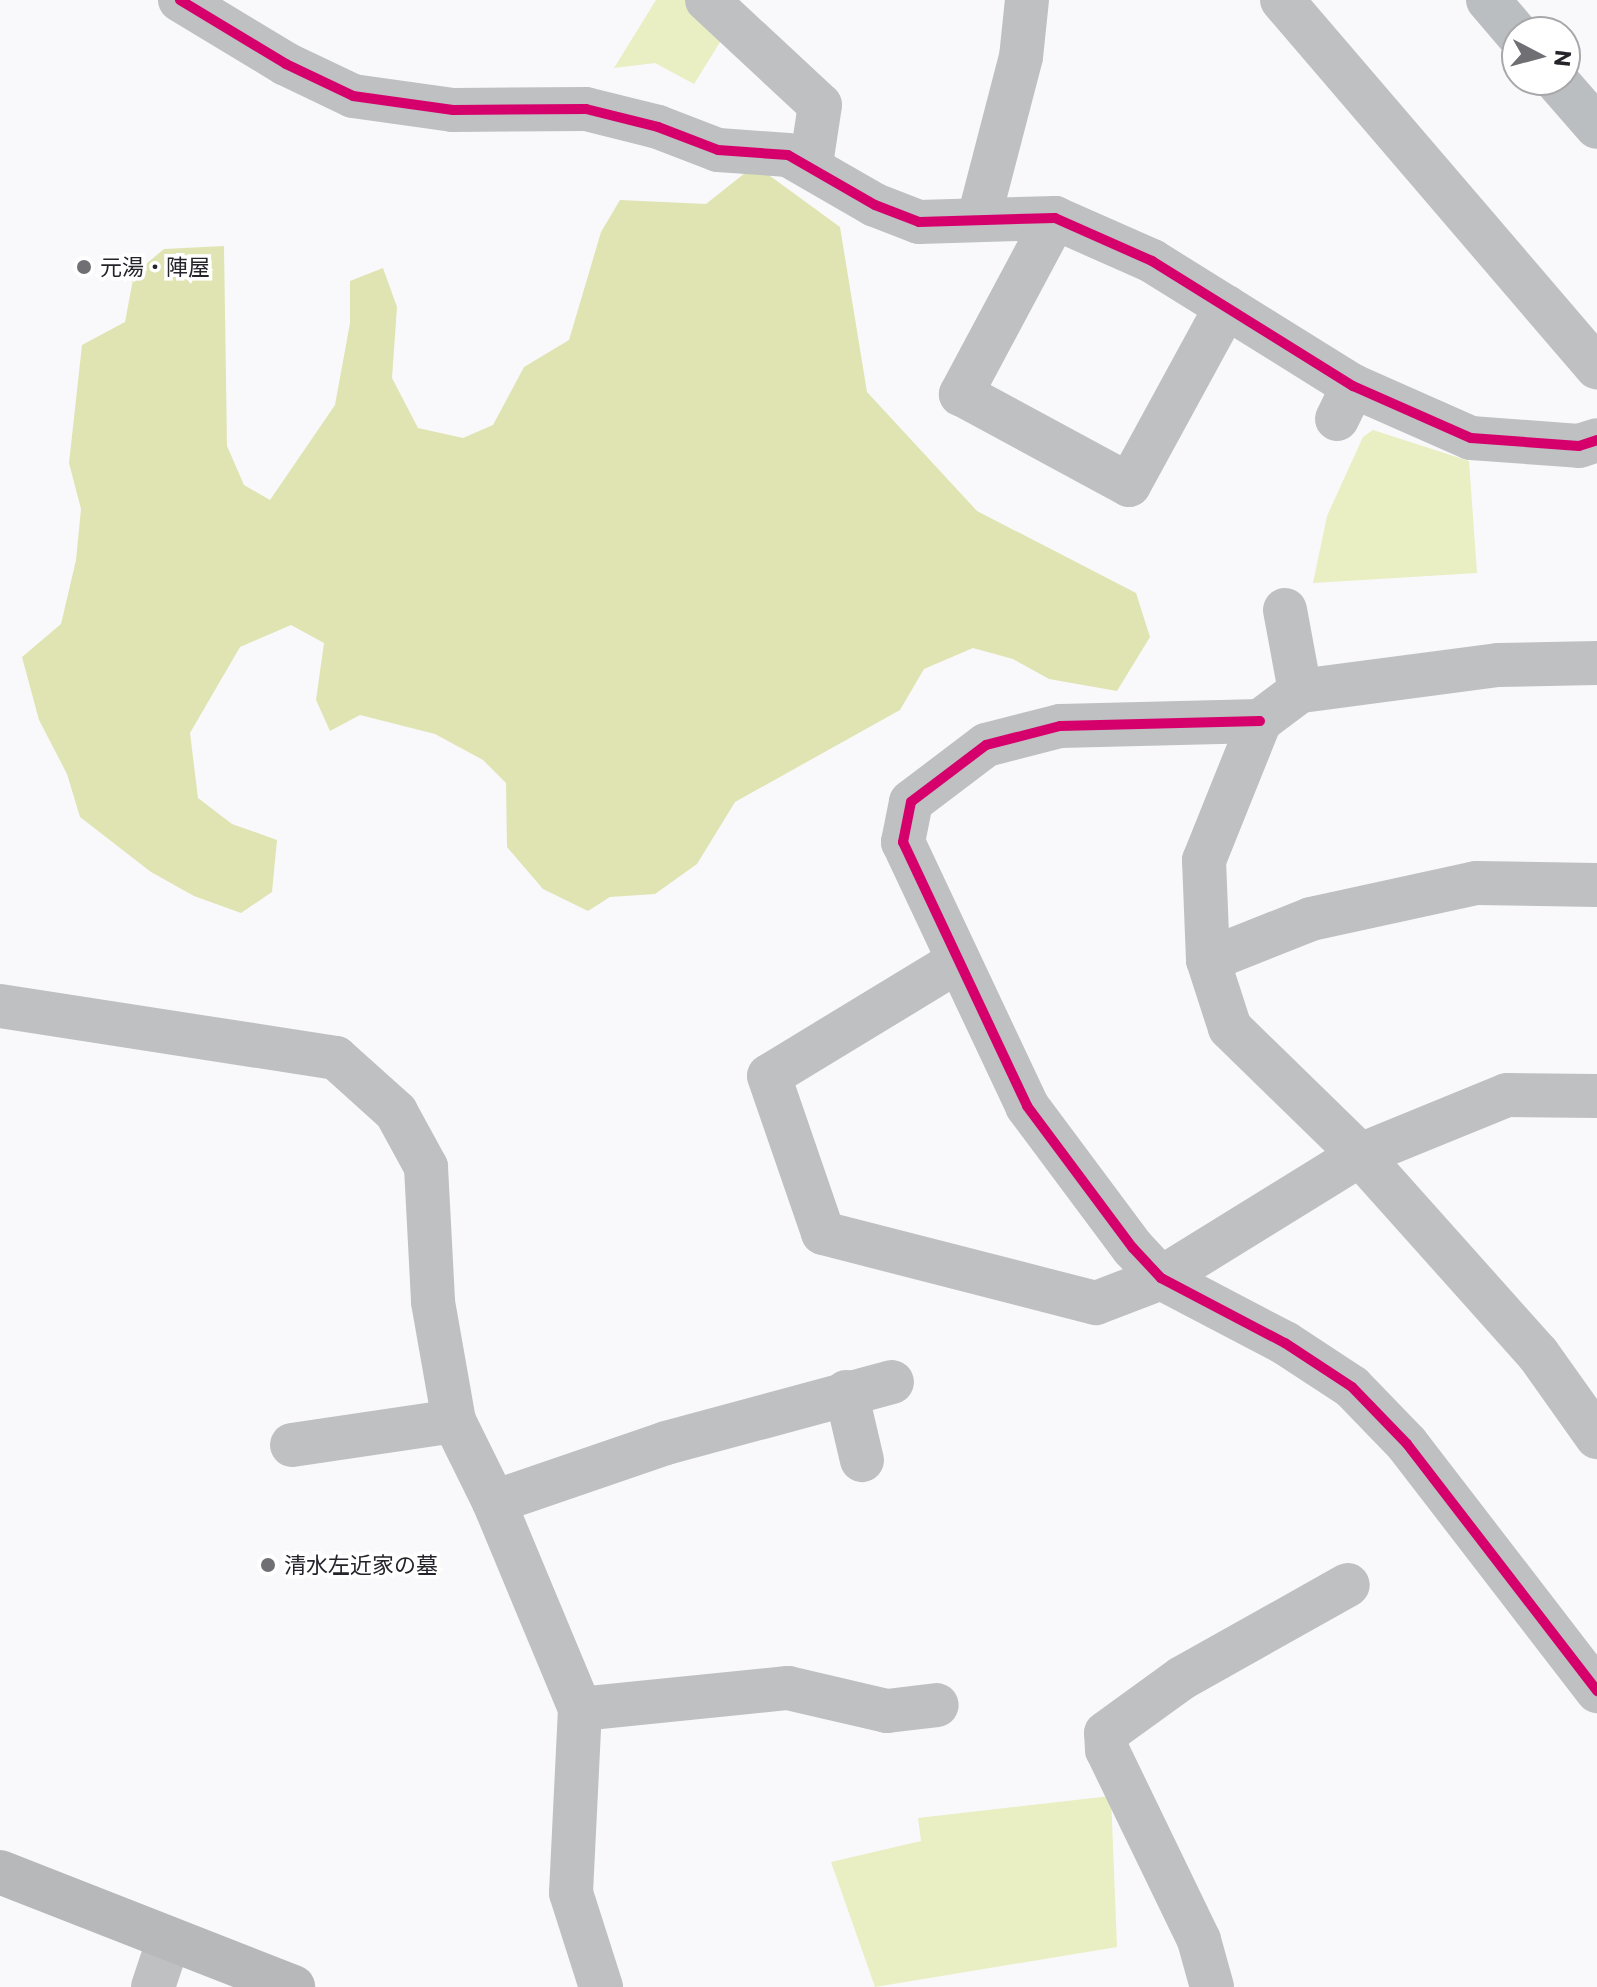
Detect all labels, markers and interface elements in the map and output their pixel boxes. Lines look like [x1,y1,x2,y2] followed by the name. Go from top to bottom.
[1501,16,1581,96] north arrow
[1549,49,1578,68] text: N
[100,254,210,280] place label: 元湯・陣屋
[75,258,93,276] marker: 元湯・陣屋
[284,1552,438,1578] place label: 清水左近家の墓
[259,1556,277,1574] marker: 清水左近家の墓

